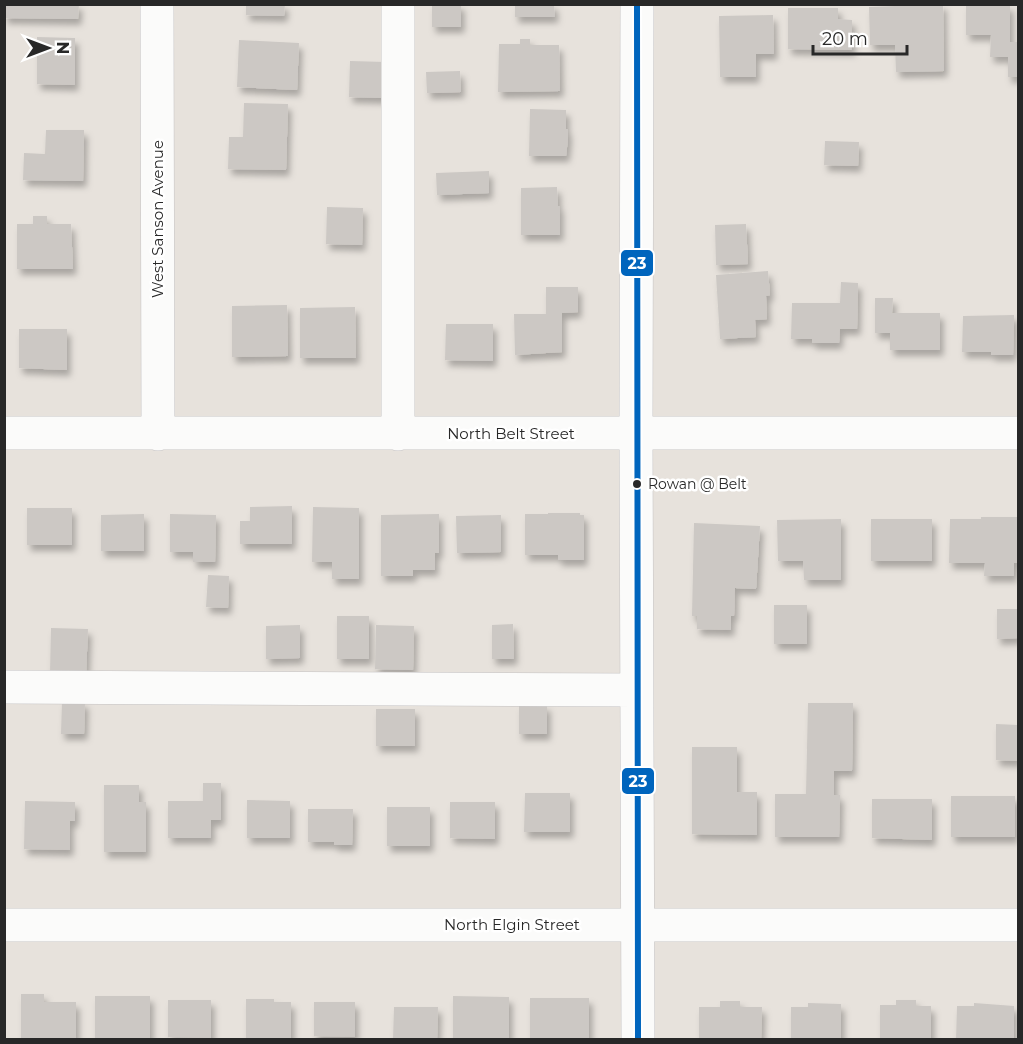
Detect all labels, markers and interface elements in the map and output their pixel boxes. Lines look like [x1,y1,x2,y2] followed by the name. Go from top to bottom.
[18,18,78,78] north arrow
[813,18,908,56] scale bar
[822,28,868,50] text: 20 m
[53,42,72,54] text: N
[148,140,167,298] street label: West Sanson Avenue
[620,249,654,277] line badge: 23
[628,254,646,273] text: 23
[447,424,575,443] street label: North Belt Street
[648,475,747,493] place label: Rowan @ Belt
[631,478,643,490] marker: Rowan @ Belt
[621,767,655,795] line badge: 23
[629,772,647,791] text: 23
[444,915,580,934] street label: North Elgin Street

